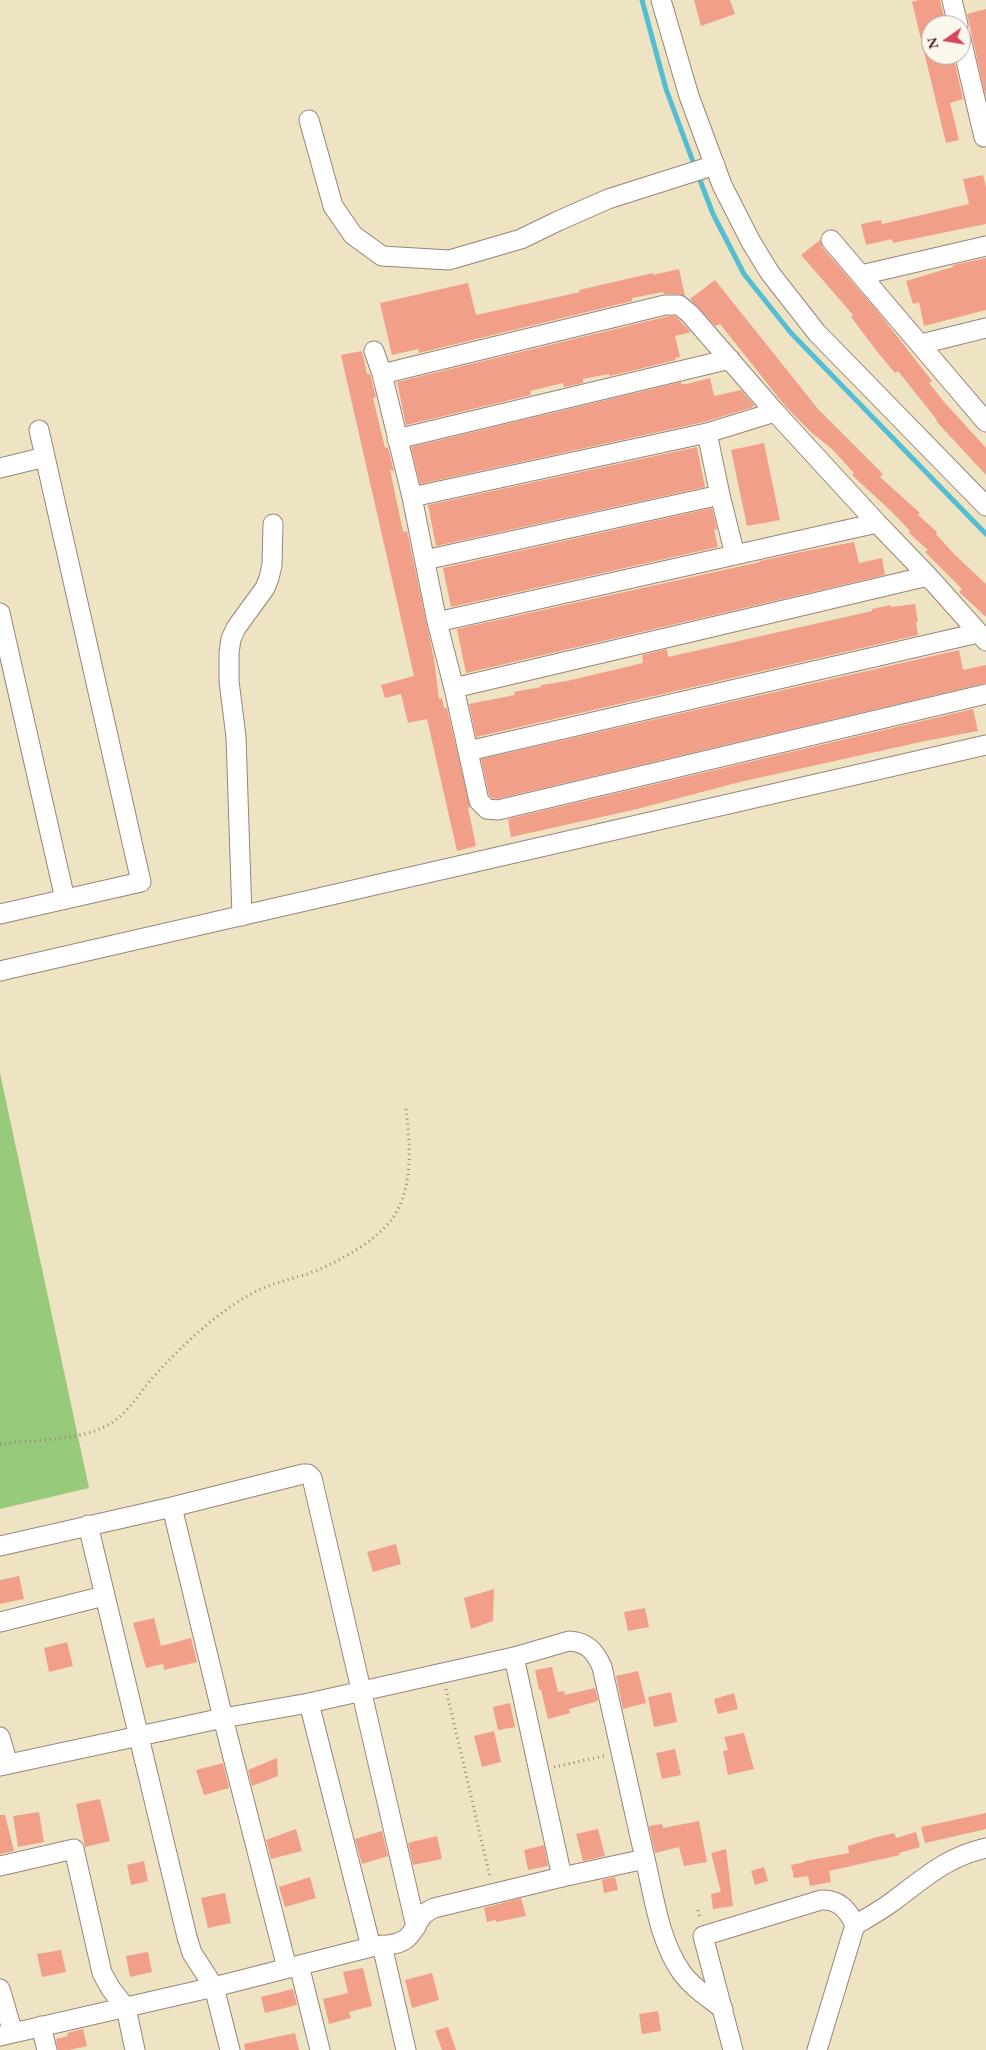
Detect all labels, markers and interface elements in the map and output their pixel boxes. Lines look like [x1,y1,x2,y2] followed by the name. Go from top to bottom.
[921,15,971,65] north arrow
[922,36,942,51] text: N

